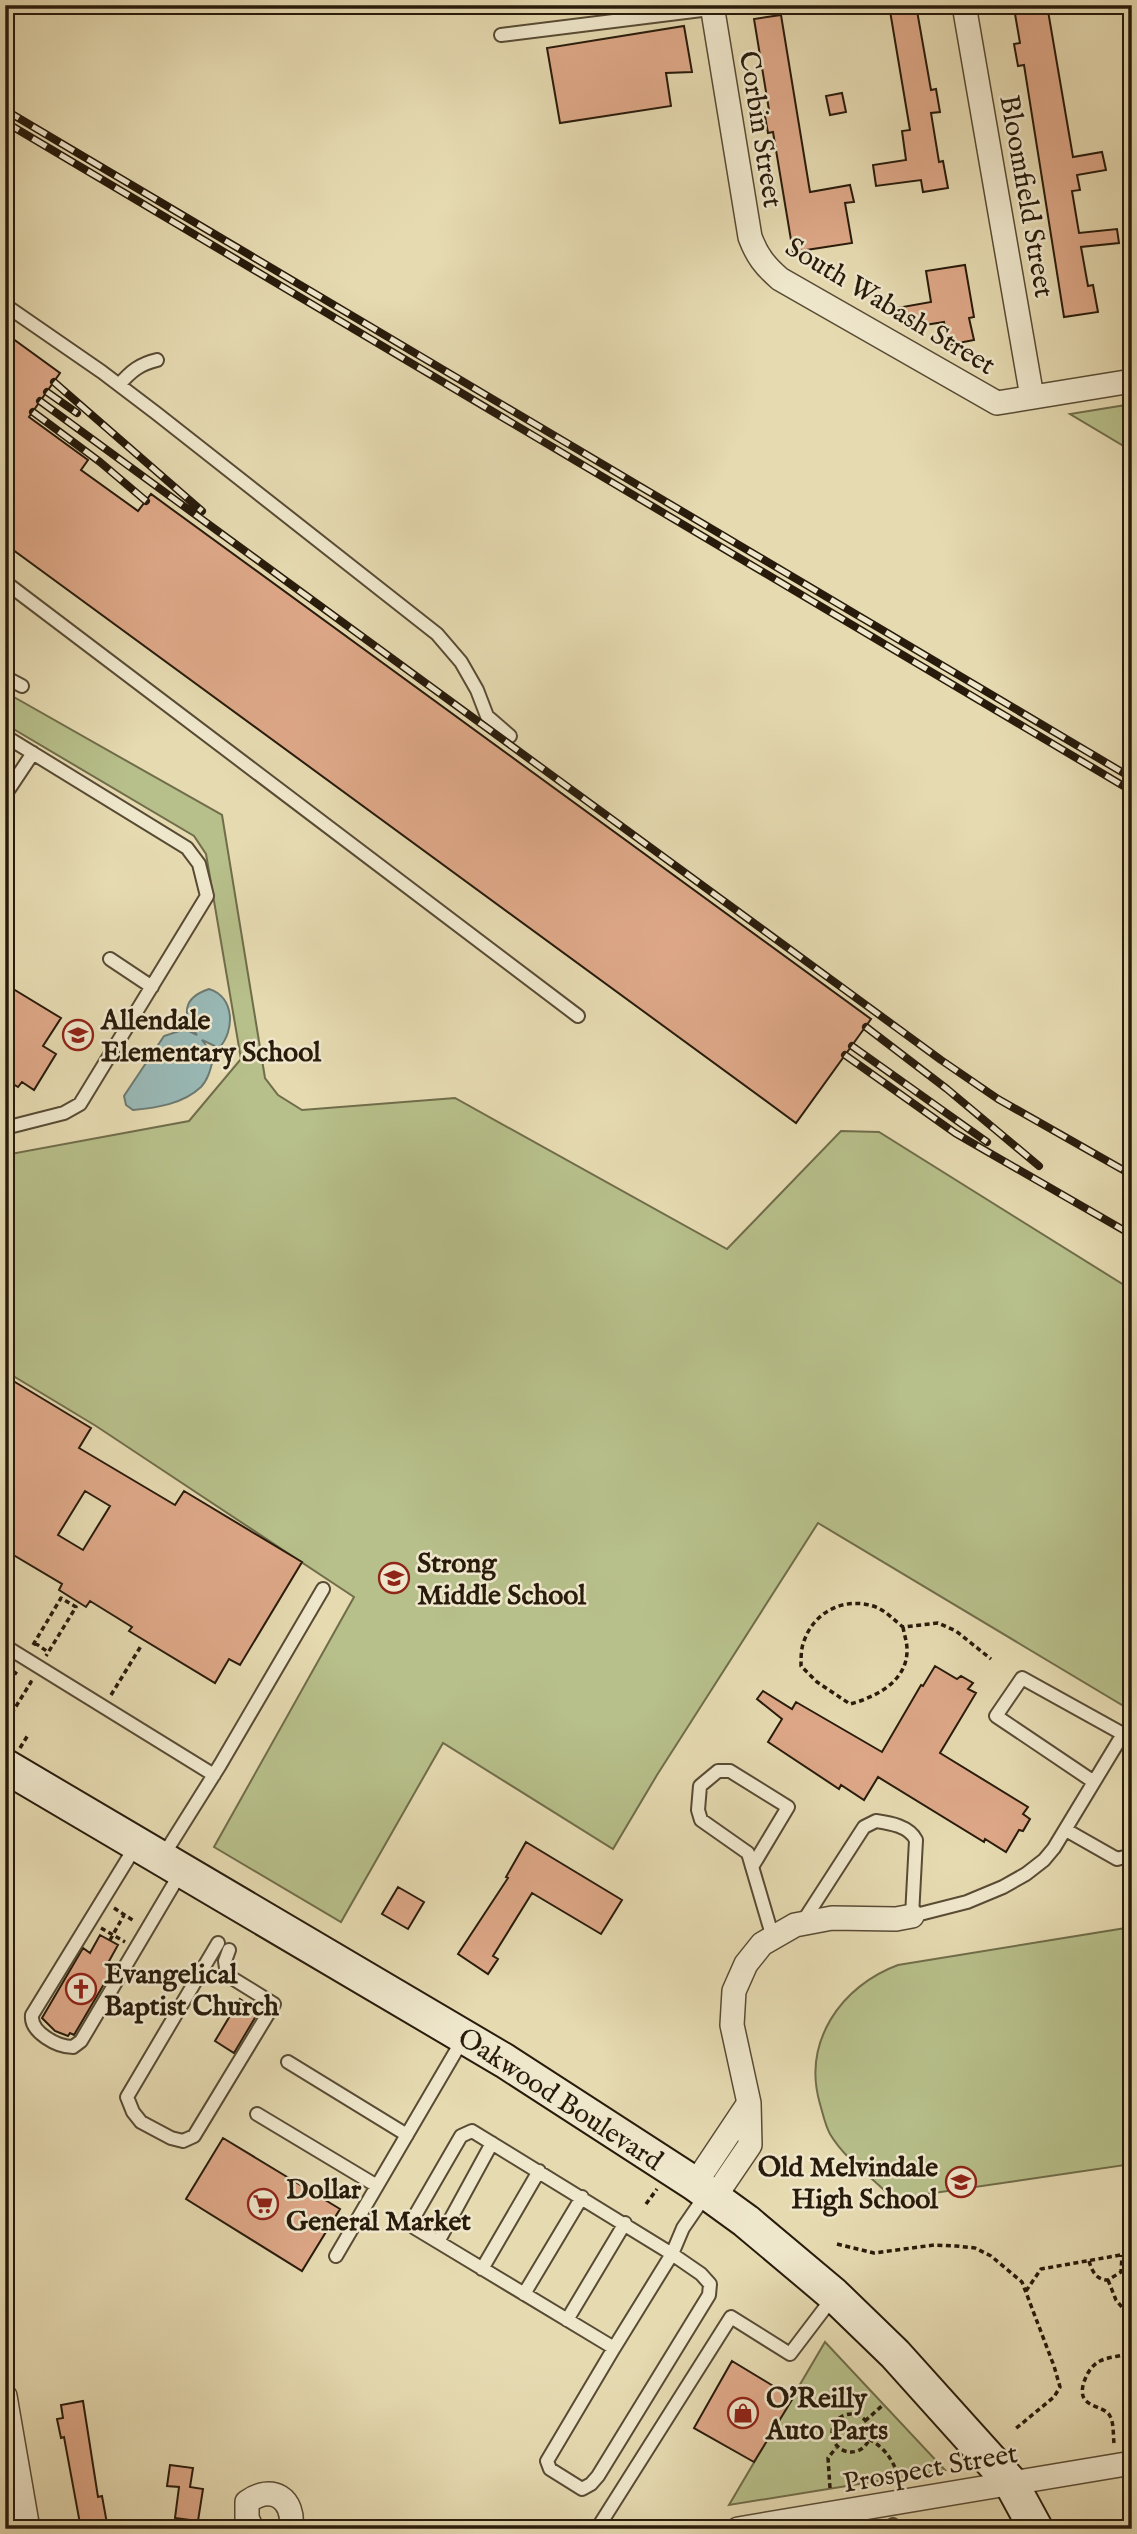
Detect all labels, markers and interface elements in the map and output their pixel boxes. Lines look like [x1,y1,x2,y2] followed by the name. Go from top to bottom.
[730,49,789,211] street label: Corbin Street
[990,92,1061,301] street label: Bloomfield Street
[778,231,1001,384] street label: South Wabash Street
[100,1004,322,1071] place label: Allendale Elementary School
[61,1018,95,1052] school or university icon: Allendale Elementary School
[417,1547,587,1614] place label: Strong Middle School
[377,1561,411,1595] school or university icon: Strong Middle School
[104,1958,280,2025] place label: Evangelical Baptist Church
[64,1972,98,2006] church icon: Evangelical Baptist Church
[450,2021,669,2180] street label: Oakwood Boulevard
[758,2151,939,2218] place label: Old Melvindale High School
[944,2165,978,2199] school or university icon: Old Melvindale High School
[286,2173,471,2240] place label: Dollar General Market
[246,2187,280,2221] supermarket icon: Dollar General Market
[765,2382,888,2449] place label: O'Reilly Auto Parts
[726,2396,760,2430] shop icon: O'Reilly Auto Parts
[840,2437,1021,2502] street label: Prospect Street

